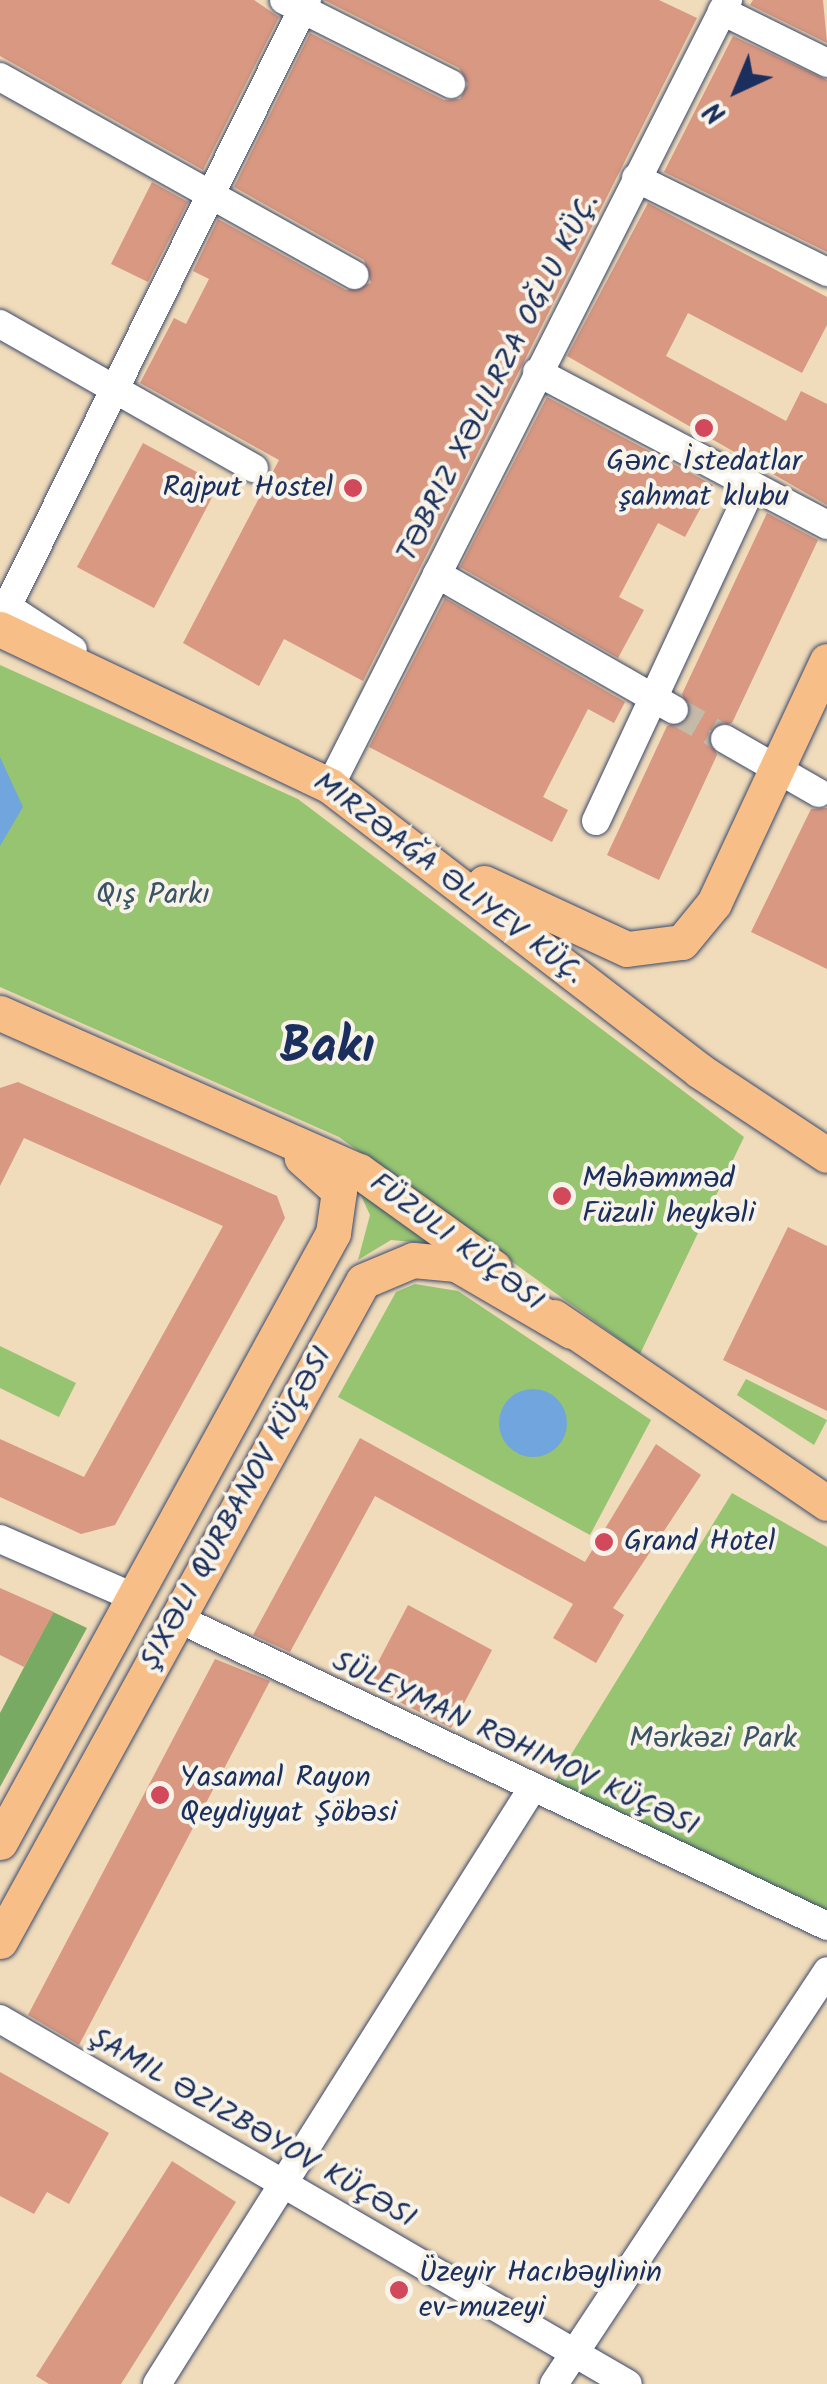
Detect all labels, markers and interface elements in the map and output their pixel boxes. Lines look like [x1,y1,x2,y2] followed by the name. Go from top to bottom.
[687,40,787,140] north arrow
[694,90,738,134] text: N
[390,188,608,568] street label: TƏBRIZ XƏLILRZA OĞLU KÜÇ.
[693,417,715,439] marker: Gənc İstedatlar şahmat klubu
[606,444,802,514] place label: Gənc İstedatlar şahmat klubu
[162,470,333,506] place label: Rajput Hostel
[342,477,364,499] marker: Rajput Hostel
[305,765,591,993] street label: MIRZƏAĞA ƏLIYEV KÜÇ.
[96,877,210,913] park label: Qış Parkı
[280,1020,374,1080] district label: Bakı
[582,1161,755,1232] place label: Məhəmməd Füzuli heykəli
[362,1166,550,1320] street label: FÜZULI KÜÇƏSI
[551,1185,573,1207] marker: Məhəmməd Füzuli heykəli
[133,1341,341,1677] street label: ŞIXƏLI QURBANOV KÜÇƏSI
[624,1524,775,1560] place label: Grand Hotel
[593,1531,615,1553] marker: Grand Hotel
[326,1644,704,1846] street label: SÜLEYMAN RƏHIMOV KÜÇƏSI
[629,1721,797,1757] park label: Mərkəzi Park
[180,1760,397,1830] place label: Yasamal Rayon Qeydiyyat Şöbəsi
[149,1784,171,1806] marker: Yasamal Rayon Qeydiyyat Şöbəsi
[82,2021,422,2237] street label: ŞAMIL ƏZIZBƏYOV KÜÇƏSI
[419,2255,662,2326] place label: Üzeyir Hacıbəylinin ev-muzeyi
[388,2279,410,2301] marker: Üzeyir Hacıbəylinin ev-muzeyi

